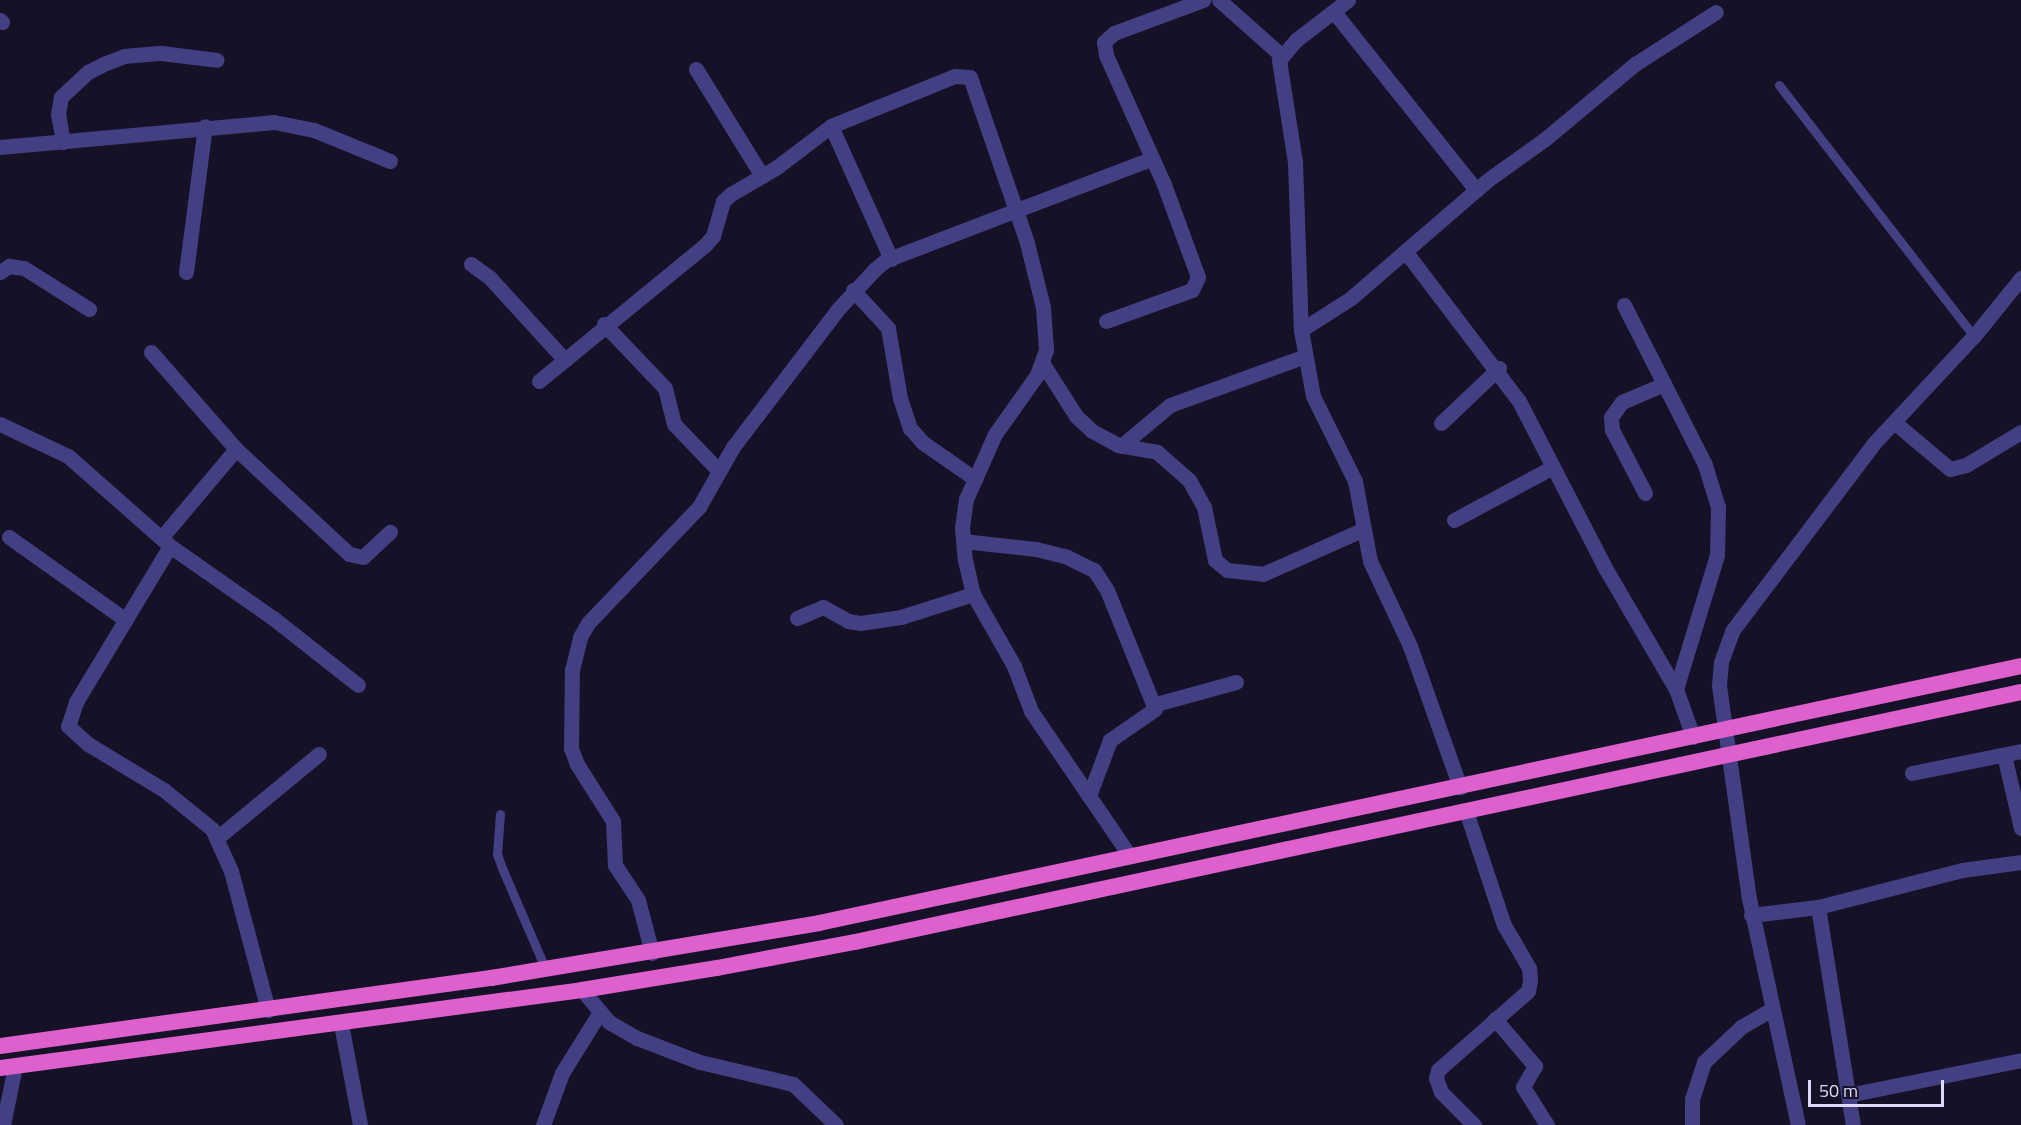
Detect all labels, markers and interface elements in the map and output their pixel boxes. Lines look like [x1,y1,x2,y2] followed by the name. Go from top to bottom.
[1811,1068,1948,1106] scale bar
[1819,1077,1858,1104] text: 50 m

